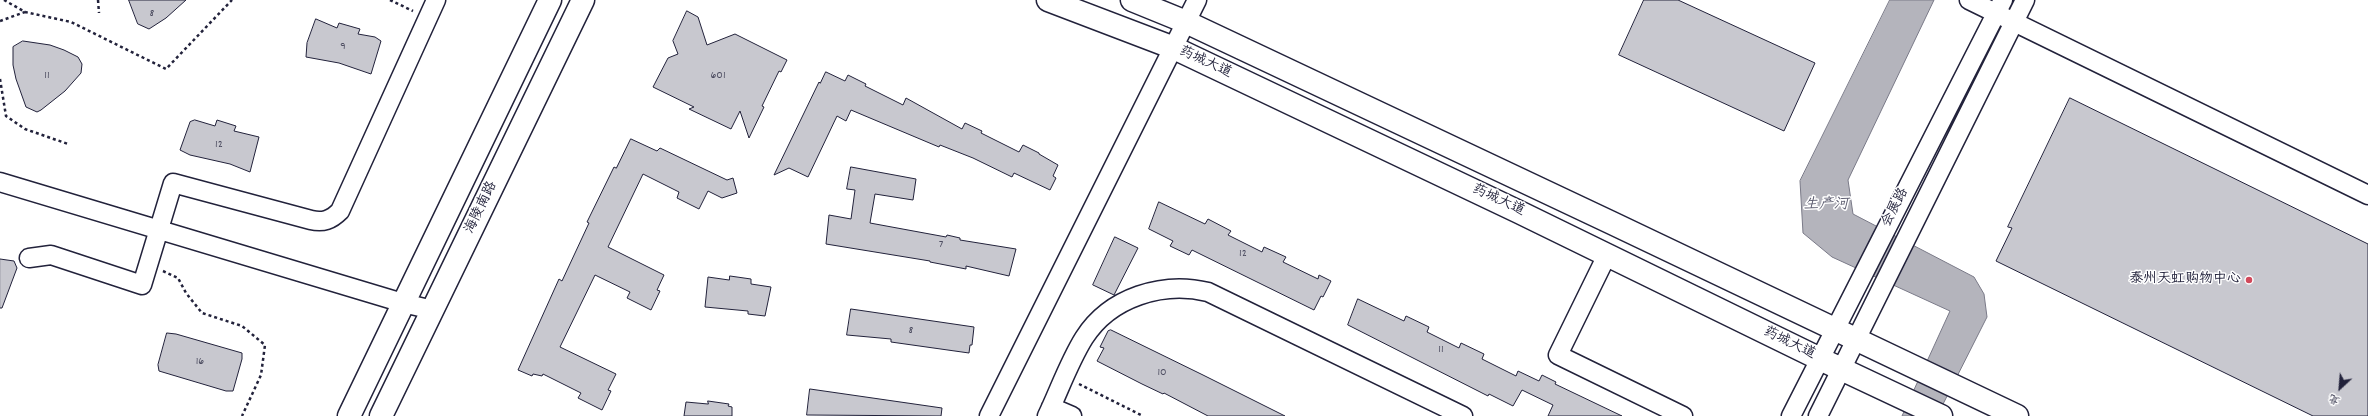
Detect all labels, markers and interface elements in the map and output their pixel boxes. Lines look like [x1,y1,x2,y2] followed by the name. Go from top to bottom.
[150,7,154,21] house number: 8
[340,40,346,54] house number: 9
[1176,44,1234,82] street label: 药城大道
[44,69,50,83] house number: 11
[710,69,726,83] house number: 601
[215,138,223,152] house number: 12
[462,179,502,237] street label: 海陵南路
[1469,182,1527,220] street label: 药城大道
[1879,185,1913,231] street label: 会展路
[1804,197,1848,215] water label: 生产河
[939,238,943,252] house number: 7
[1239,247,1247,261] house number: 12
[2129,272,2241,288] place label: 泰州天虹购物中心
[2244,275,2254,285] marker: 泰州天虹购物中心
[909,324,913,338] house number: 8
[1760,324,1818,364] street label: 药城大道
[1438,343,1444,357] house number: 11
[196,355,204,369] house number: 16
[1157,366,1167,380] house number: 10
[2320,368,2360,408] north arrow
[2326,389,2343,408] text: 北

